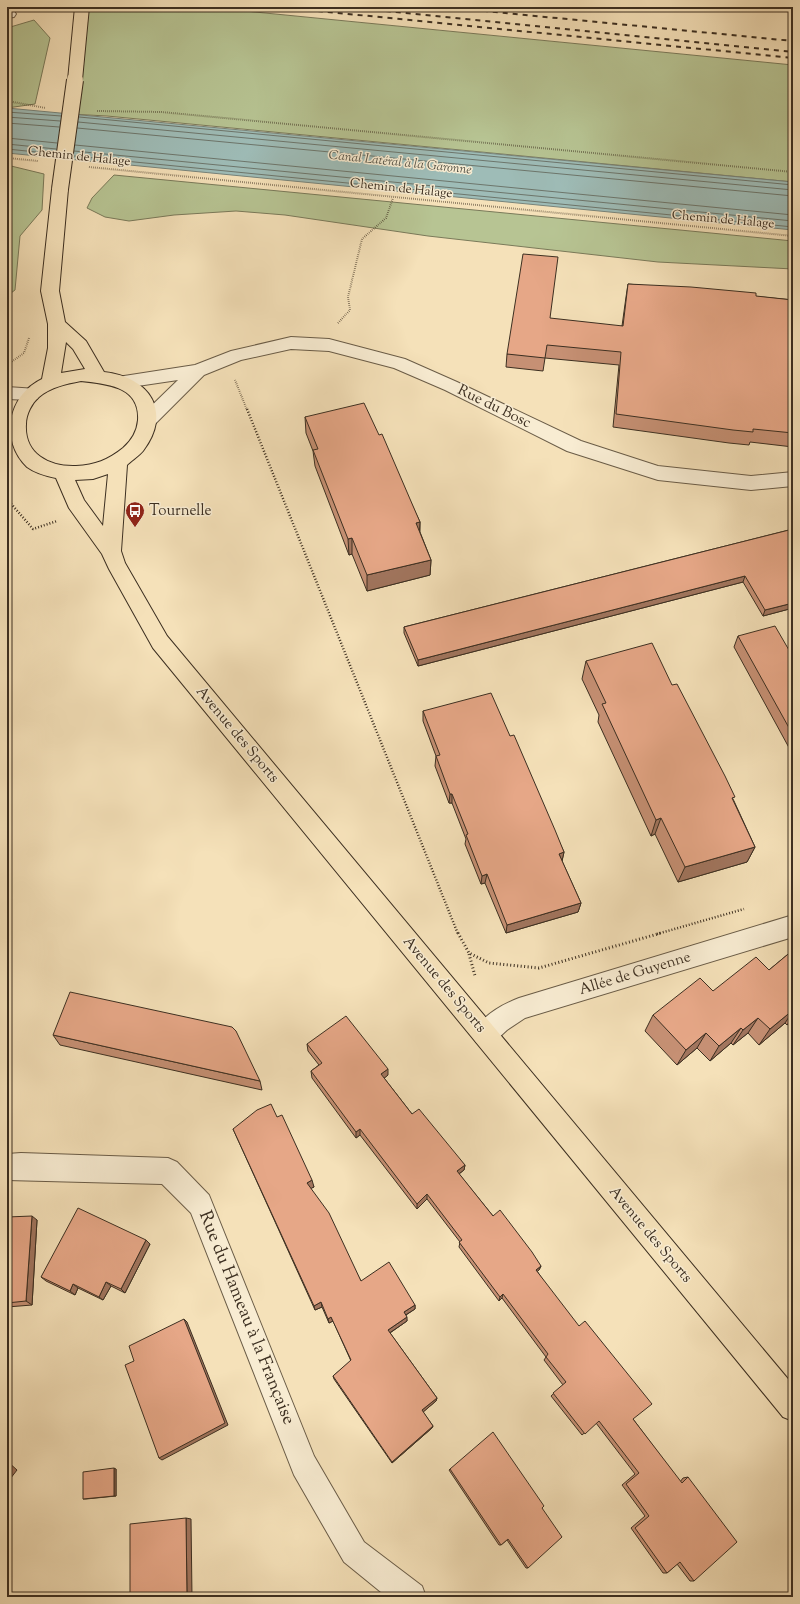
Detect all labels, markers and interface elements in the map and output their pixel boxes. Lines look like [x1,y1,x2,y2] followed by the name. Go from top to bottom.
[27,143,131,171] street label: Chemin de Halage
[328,147,472,179] water label: Canal Latéral à la Garonne
[349,175,453,203] street label: Chemin de Halage
[671,207,775,233] street label: Chemin de Halage
[454,380,535,434] street label: Rue du Bosc
[124,500,146,528] bus stop icon: Tournelle
[149,501,212,522] place label: Tournelle
[190,682,284,788] street label: Avenue des Sports
[397,932,491,1038] street label: Avenue des Sports
[577,947,693,1001] street label: Allée de Guyenne
[603,1182,697,1288] street label: Avenue des Sports
[191,1207,301,1429] street label: Rue du Hameau à la Française

